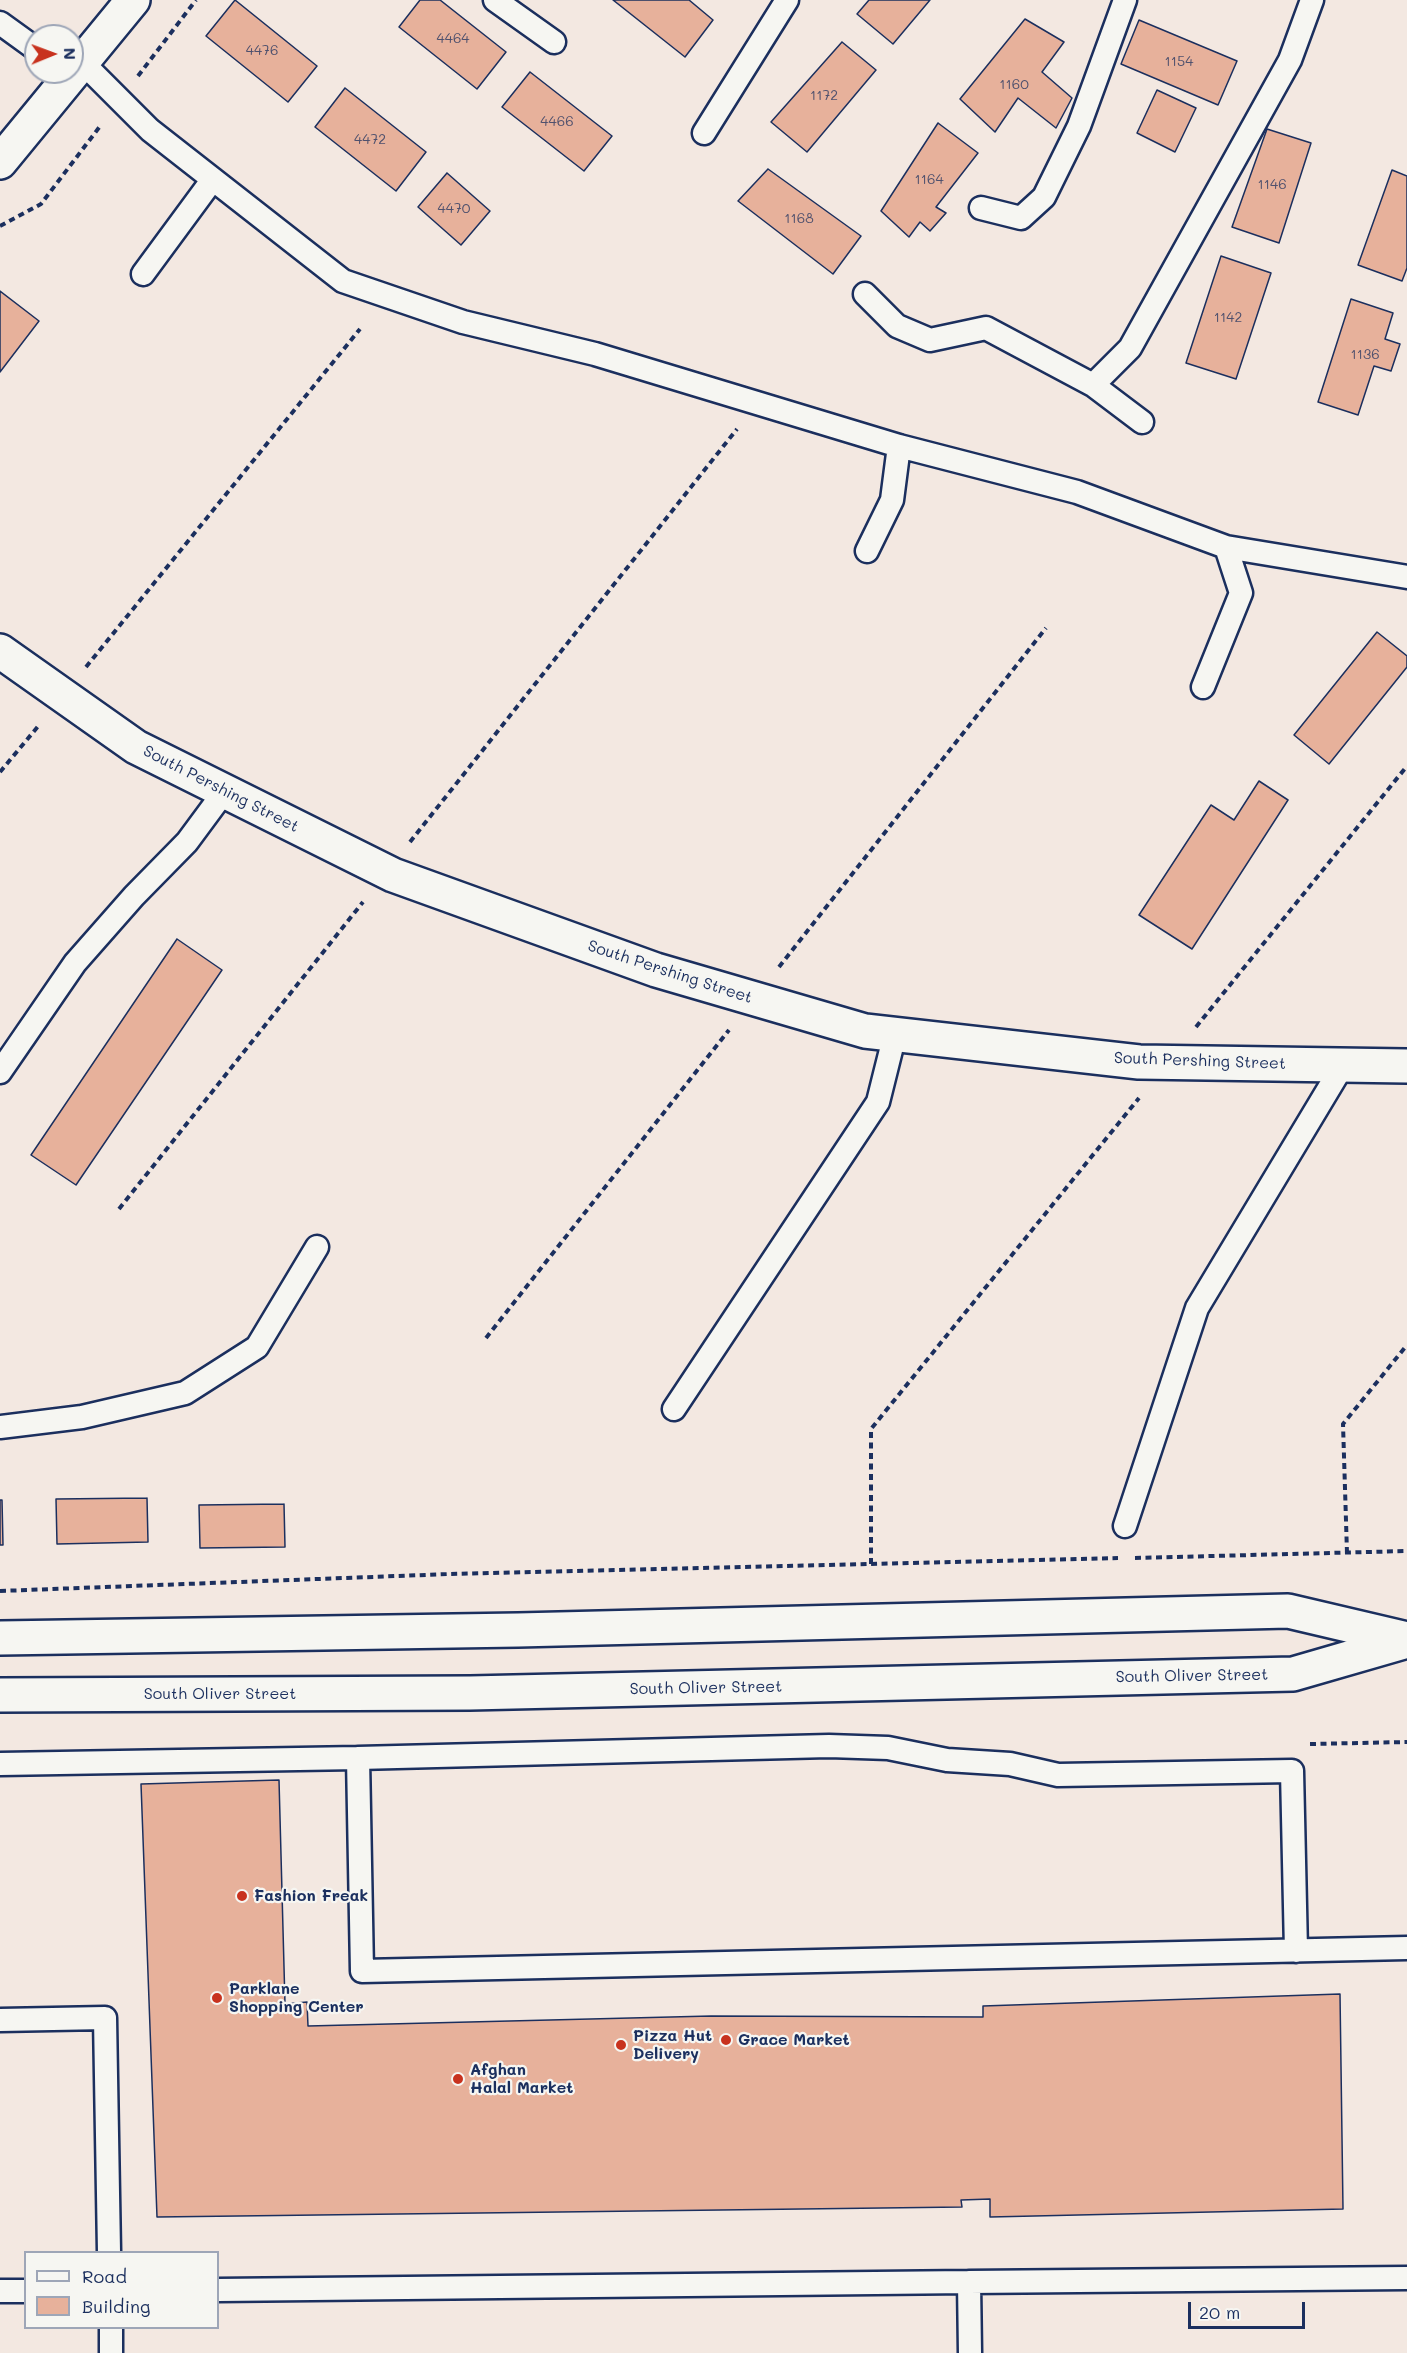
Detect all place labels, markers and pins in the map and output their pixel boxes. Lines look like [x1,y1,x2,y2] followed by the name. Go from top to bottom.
[254,1886,368,1906] place label: Fashion Freak
[235,1889,249,1903] marker: Fashion Freak
[229,1979,364,2017] place label: Parklane Shopping Center
[210,1991,224,2005] marker: Parklane Shopping Center
[633,2026,712,2064] place label: Pizza Hut Delivery
[738,2030,850,2050] place label: Grace Market
[719,2033,733,2047] marker: Grace Market
[614,2038,628,2052] marker: Pizza Hut Delivery
[470,2060,573,2098] place label: Afghan Halal Market
[451,2072,465,2086] marker: Afghan Halal Market

